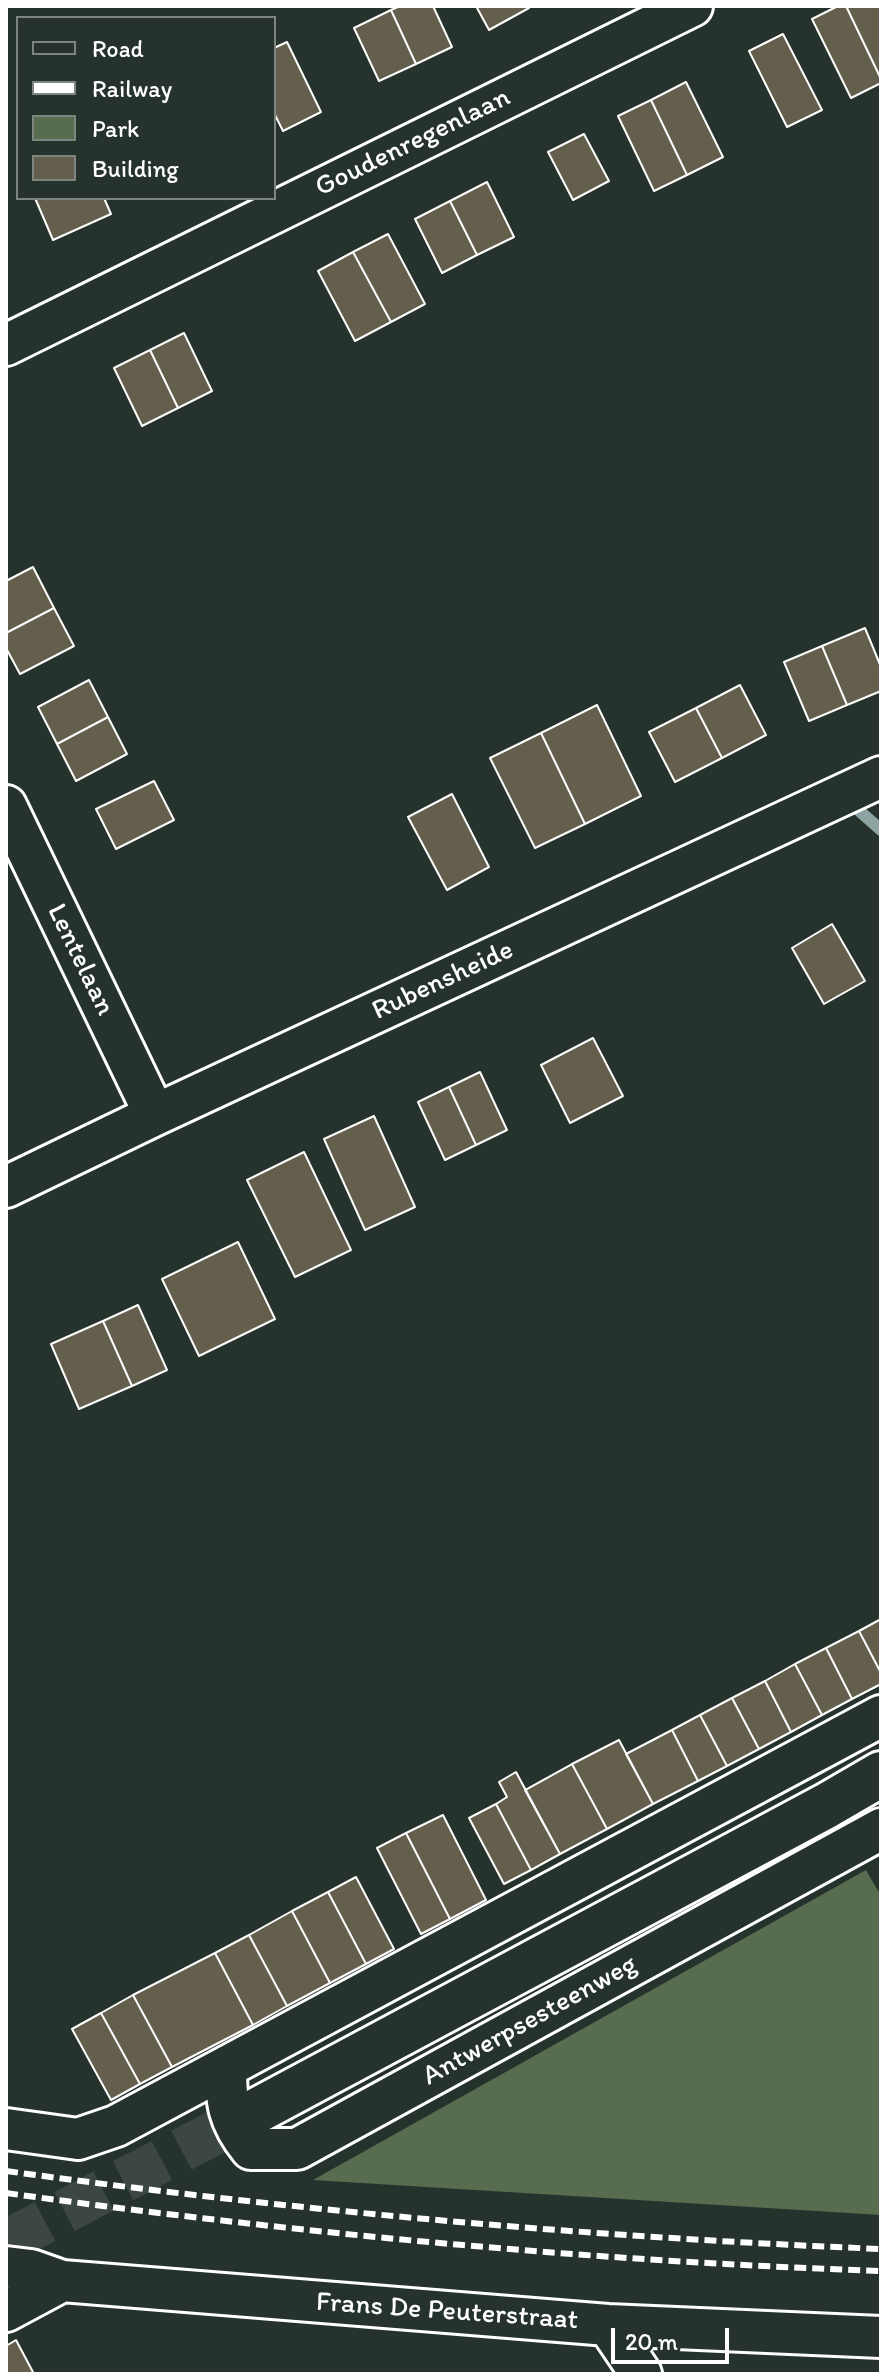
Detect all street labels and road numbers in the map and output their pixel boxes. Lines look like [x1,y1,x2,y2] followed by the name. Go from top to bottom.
[310,81,516,205] street label: Goudenregenlaan
[39,899,121,1021] street label: Lentelaan
[367,934,519,1028] street label: Rubensheide
[417,1948,643,2094] street label: Antwerpsesteenweg
[315,2286,579,2338] street label: Frans De Peuterstraat

